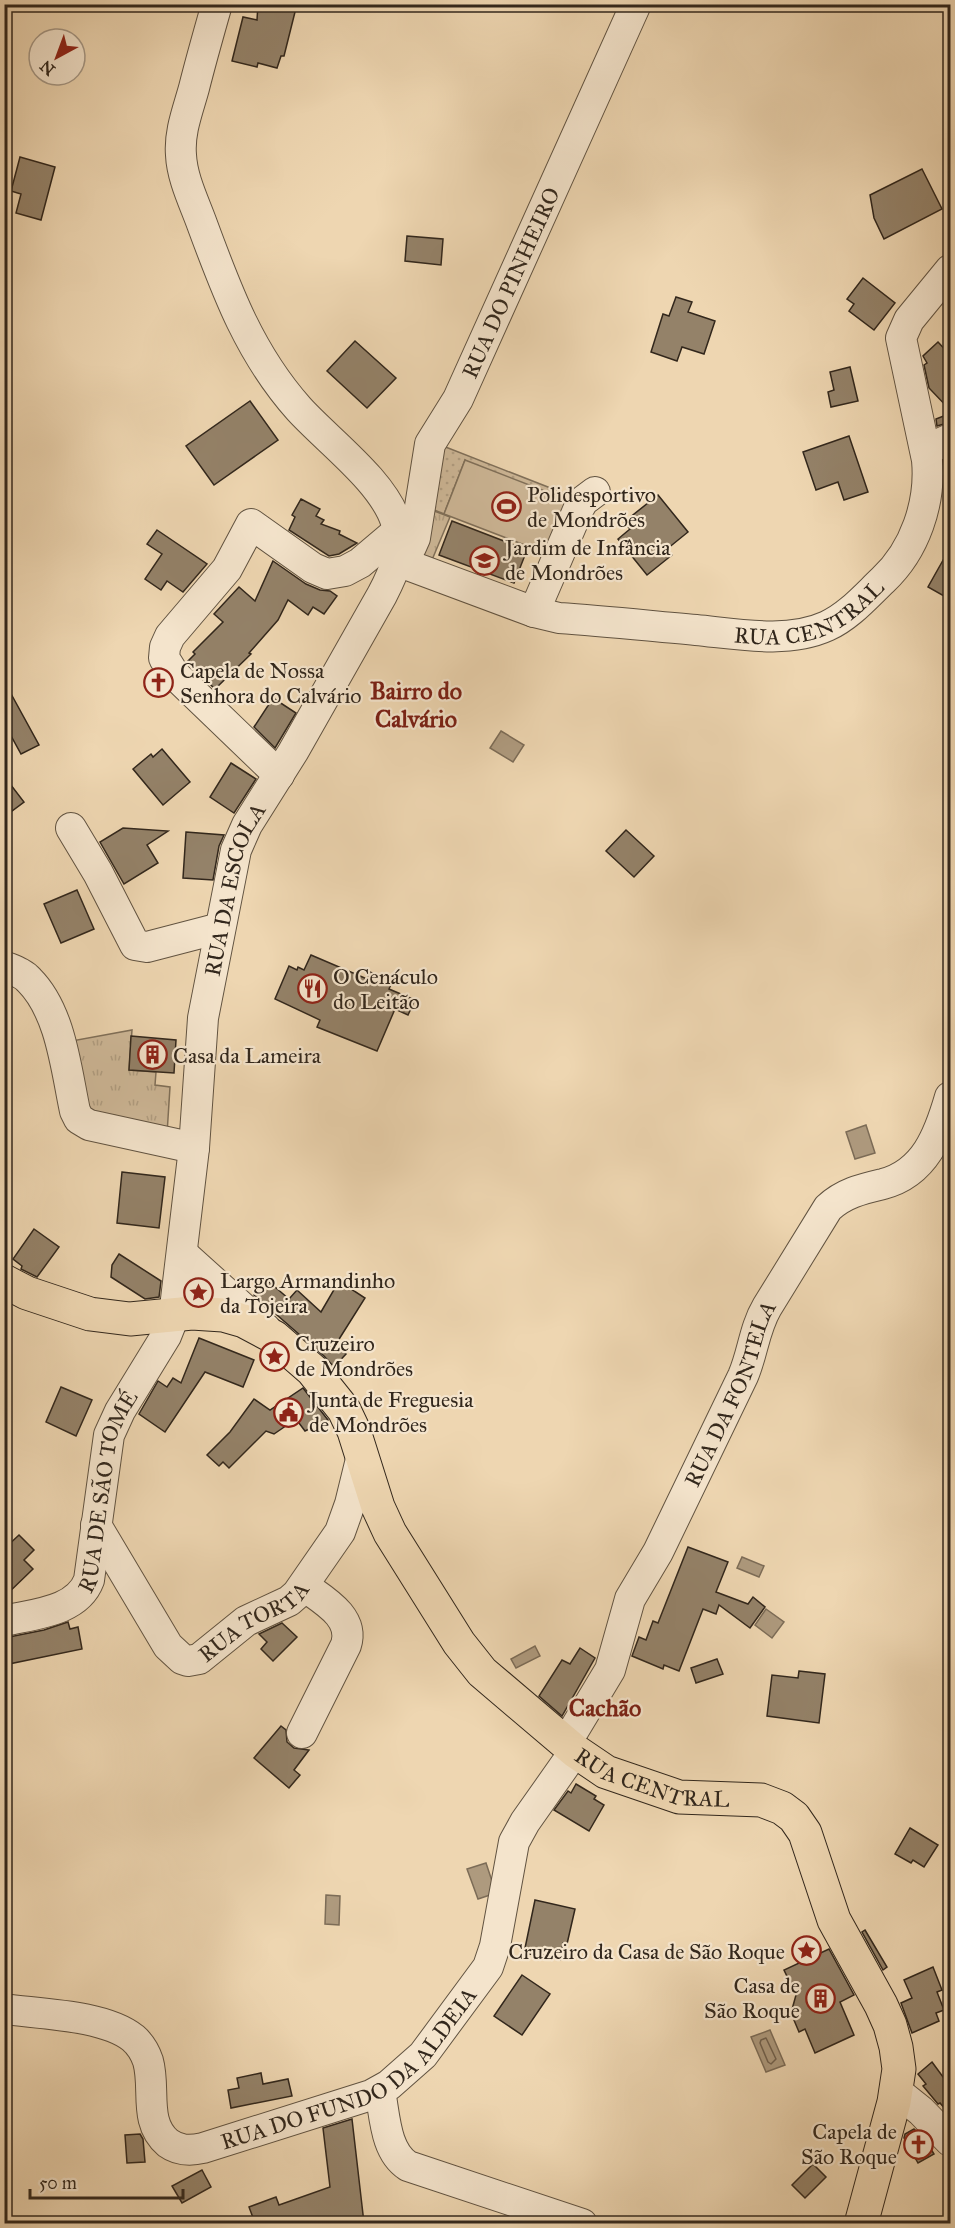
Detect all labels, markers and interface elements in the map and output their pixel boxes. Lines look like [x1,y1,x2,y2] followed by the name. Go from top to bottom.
[27,27,87,87] north arrow
[36,56,59,80] text: N
[456,183,566,382] street label: RUA DO PINHEIRO
[527,481,656,533] place label: Polidesportivo de Mondrões
[490,491,522,523] sports icon: Polidesportivo de Mondrões
[503,534,671,586] place label: Jardim de Infância de Mondrões
[468,544,500,576] school or university icon: Jardim de Infância de Mondrões
[733,574,889,650] street label: RUA CENTRAL
[180,657,362,709] place label: Capela de Nossa Senhora do Calvário
[143,667,175,699] church icon: Capela de Nossa Senhora do Calvário
[370,676,462,734] district label: Bairro do Calvário
[199,798,272,979] street label: RUA DA ESCOLA
[333,963,438,1015] place label: O Cenáculo do Leitão
[296,973,328,1005] restaurant icon: O Cenáculo do Leitão
[136,1039,168,1071] building icon: Casa da Lameira
[173,1042,322,1069] place label: Casa da Lameira
[220,1267,395,1319] place label: Largo Armandinho da Tojeira
[183,1277,215,1309] place icon: Largo Armandinho da Tojeira
[679,1296,782,1491] street label: RUA DA FONTELA
[295,1330,413,1382] place label: Cruzeiro de Mondrões
[258,1340,290,1372] place icon: Cruzeiro de Mondrões
[72,1385,144,1597] street label: RUA DE SÃO TOMÉ
[307,1386,474,1438] place label: Junta de Freguesia de Mondrões
[272,1396,304,1428] public building icon: Junta de Freguesia de Mondrões
[193,1577,315,1668] street label: RUA TORTA
[569,1693,641,1723] district label: Cachão
[570,1742,730,1813] street label: RUA CENTRAL
[790,1935,822,1967] place icon: Cruzeiro da Casa de São Roque
[508,1938,785,1965] place label: Cruzeiro da Casa de São Roque
[704,1972,800,2024] place label: Casa de São Roque
[217,1982,483,2156] street label: RUA DO FUNDO DA ALDEIA
[805,1982,837,2014] building icon: Casa de São Roque
[801,2118,897,2170] place label: Capela de São Roque
[902,2128,934,2160] church icon: Capela de São Roque
[30,2162,183,2200] scale bar
[39,2172,77,2194] text: 50 m

